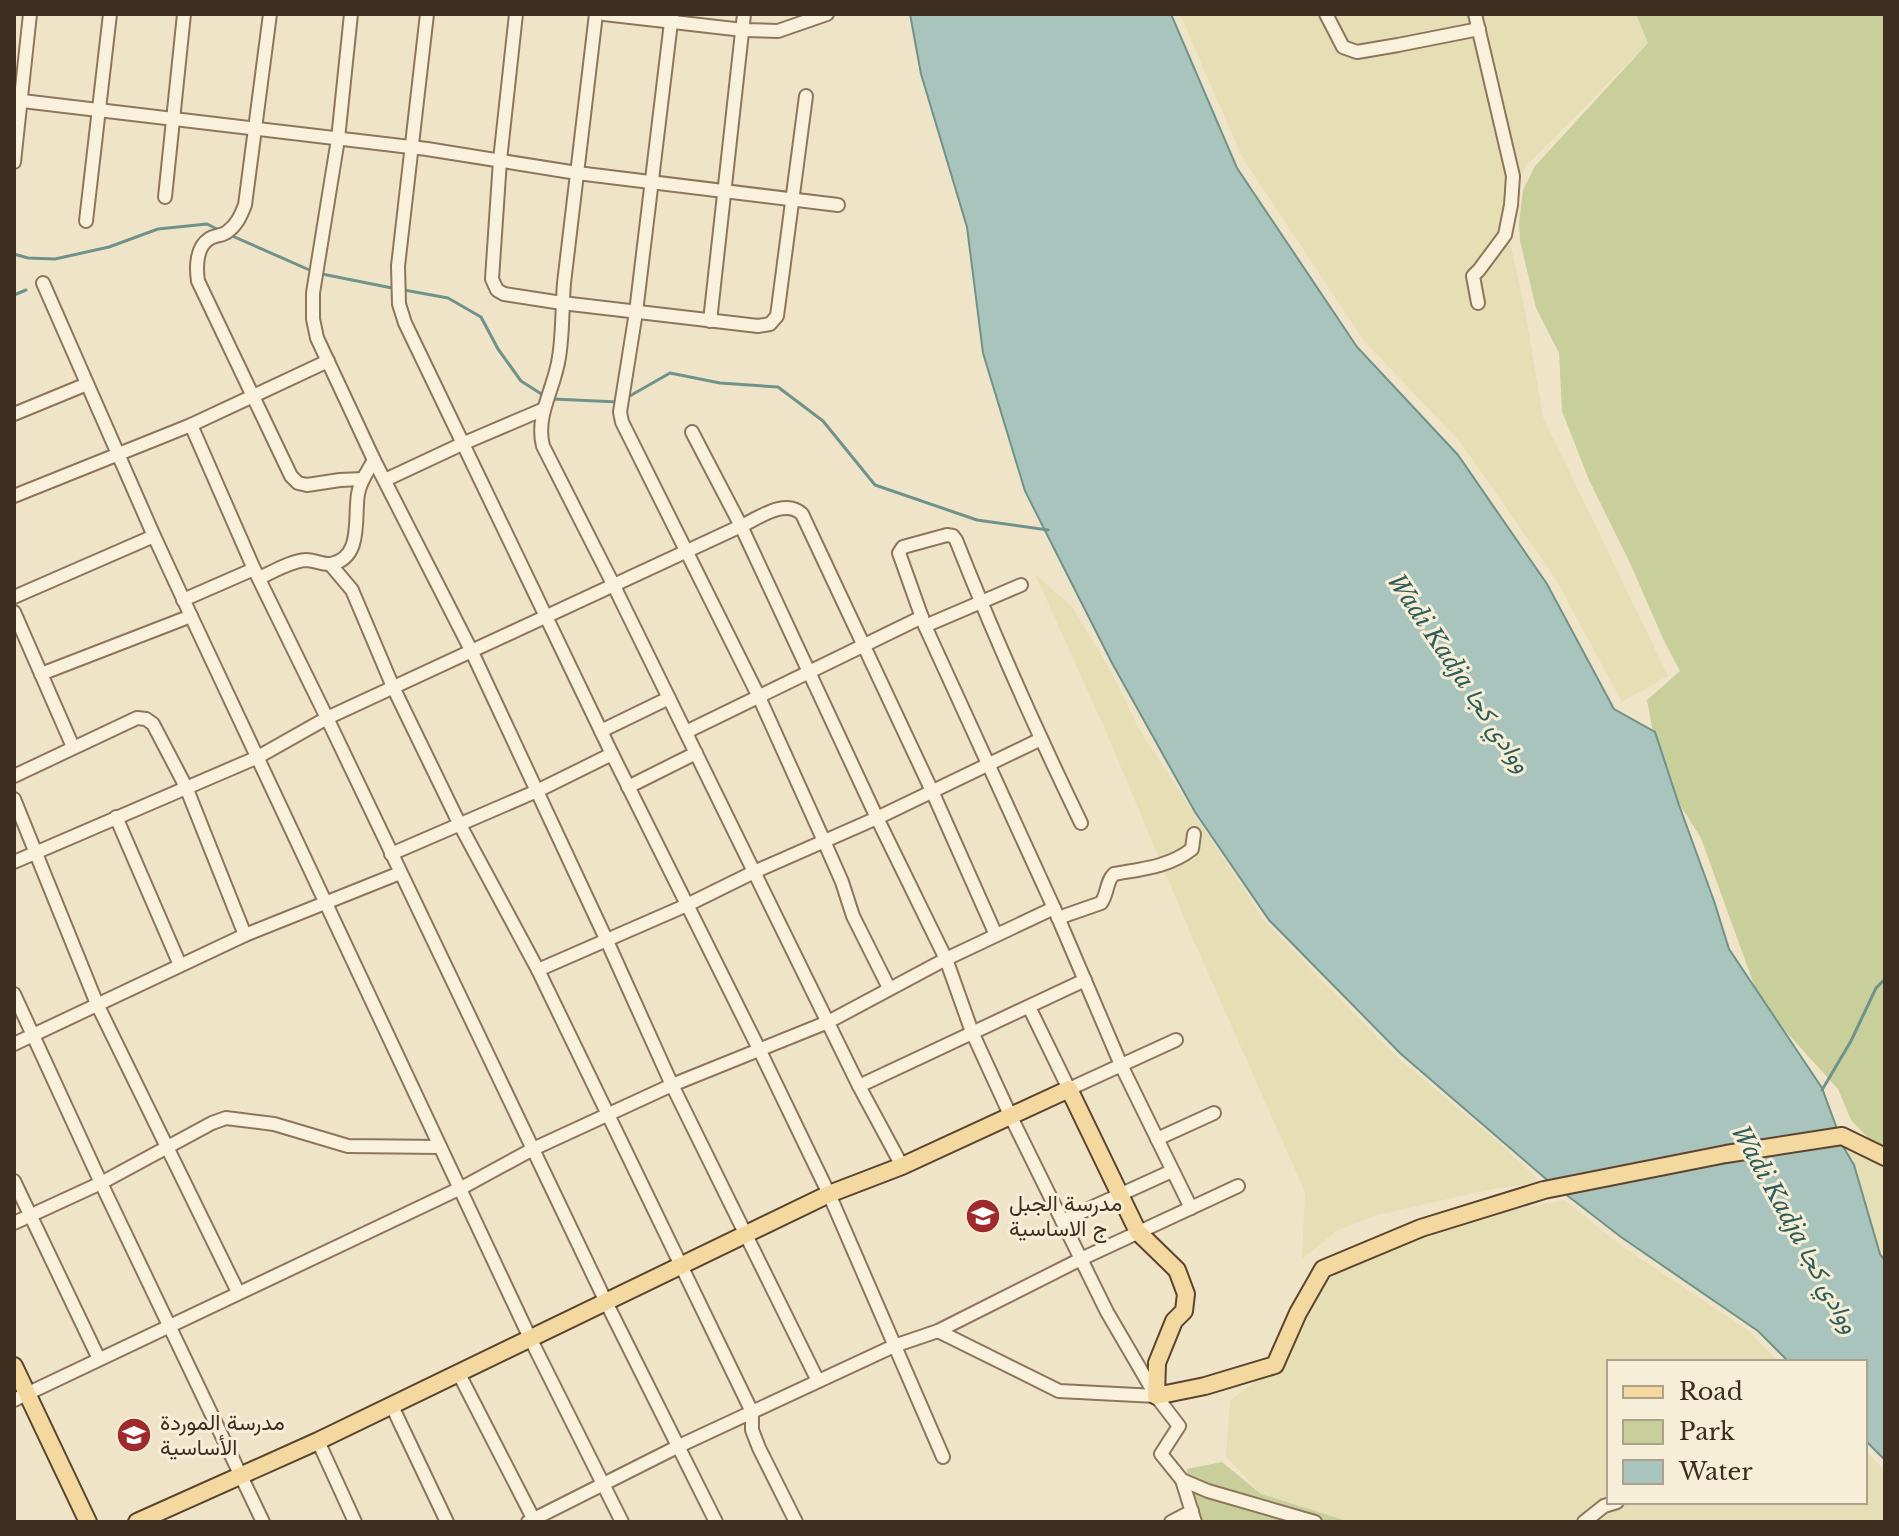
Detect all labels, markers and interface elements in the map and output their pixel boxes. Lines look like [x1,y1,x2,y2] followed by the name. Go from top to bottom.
[1378,568,1537,781] water label: Wadi Kadja ووادي كجا
[1722,1119,1865,1341] water label: Wadi Kadja ووادي كجا
[1009,1190,1122,1243] place label: مدرسة الجبل ج الاساسية
[964,1197,1002,1235] school or university icon: مدرسة الجبل ج الاساسية
[1607,1360,1867,1504] legend
[1679,1377,1743,1406] text: Road
[160,1409,285,1461] place label: مدرسة الموردة الأساسية
[115,1416,153,1454] school or university icon: مدرسة الموردة الأساسية
[1679,1417,1735,1446] text: Park
[1678,1457,1753,1486] text: Water

